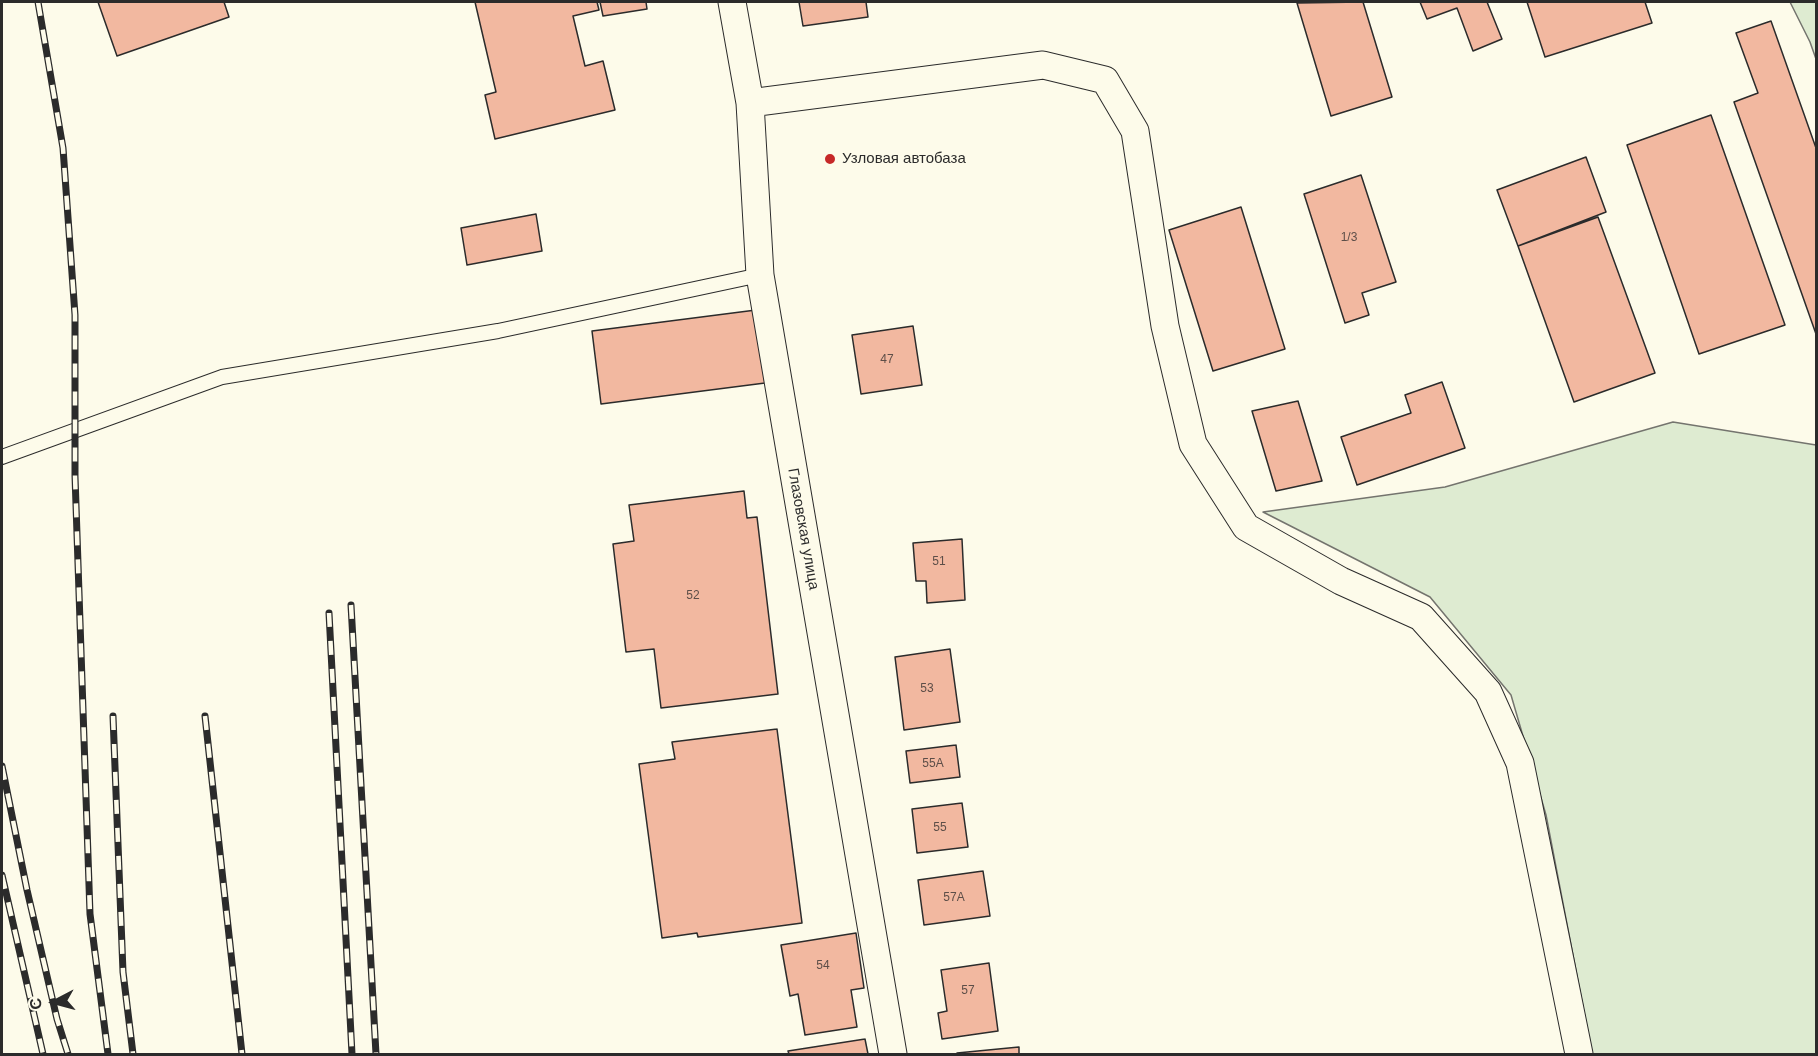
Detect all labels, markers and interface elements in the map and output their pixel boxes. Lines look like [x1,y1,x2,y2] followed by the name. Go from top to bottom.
[842,150,966,168] place label: Узловая автобаза
[823,152,837,166] marker: Узловая автобаза
[1341,231,1357,245] house number: 1/3
[880,353,894,367] house number: 47
[783,467,823,591] street label: Глазовская улица
[932,555,946,569] house number: 51
[686,589,700,603] house number: 52
[920,682,934,696] house number: 53
[922,757,944,771] house number: 55А
[933,821,947,835] house number: 55
[943,891,965,905] house number: 57А
[816,959,830,973] house number: 54
[24,972,84,1032] north arrow
[961,984,975,998] house number: 57
[27,997,45,1011] text: С

